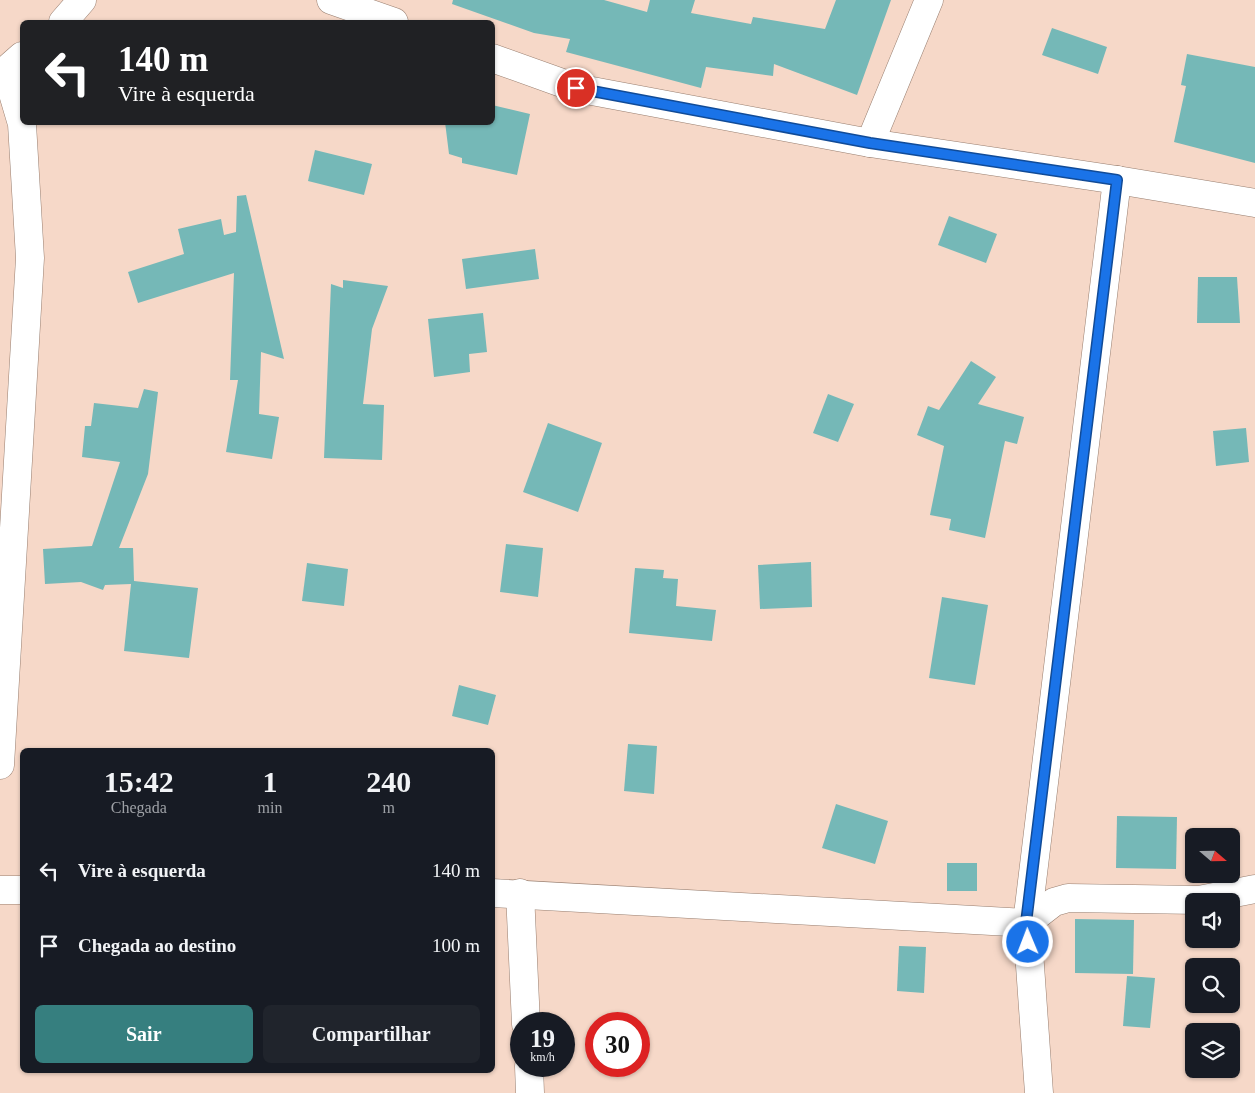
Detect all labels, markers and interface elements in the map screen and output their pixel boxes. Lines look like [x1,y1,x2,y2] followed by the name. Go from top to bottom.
[35,40,100,105] icon: left
[118,40,208,79] text: 140 m
[555,67,597,109] pin
[562,74,590,102] icon: arrive
[118,81,255,106] text: Vire à esquerda
[104,765,174,798] text: 15:42
[262,765,277,798] text: 1
[366,765,411,798] text: 240
[111,799,167,816] text: Chegada
[258,799,282,816] text: min
[382,799,395,816] text: m
[1185,828,1240,882] north arrow
[1185,828,1240,1078] map controls
[35,857,63,885] icon: left
[78,860,206,881] text: Vire à esquerda
[432,860,480,881] text: 140 m
[1185,893,1240,948] button: sound
[1001,915,1053,967] position arrow
[35,932,63,960] icon: arrive
[78,935,236,956] text: Chegada ao destino
[432,935,480,956] text: 100 m
[1185,958,1240,1013] button: search
[35,1005,253,1063] button: Sair
[263,1005,480,1063] button: Compartilhar
[585,1012,650,1077] speed limit sign: 30
[1185,1023,1240,1078] button: layers
[530,1025,555,1052] text: 19
[530,1050,555,1064] text: km/h

